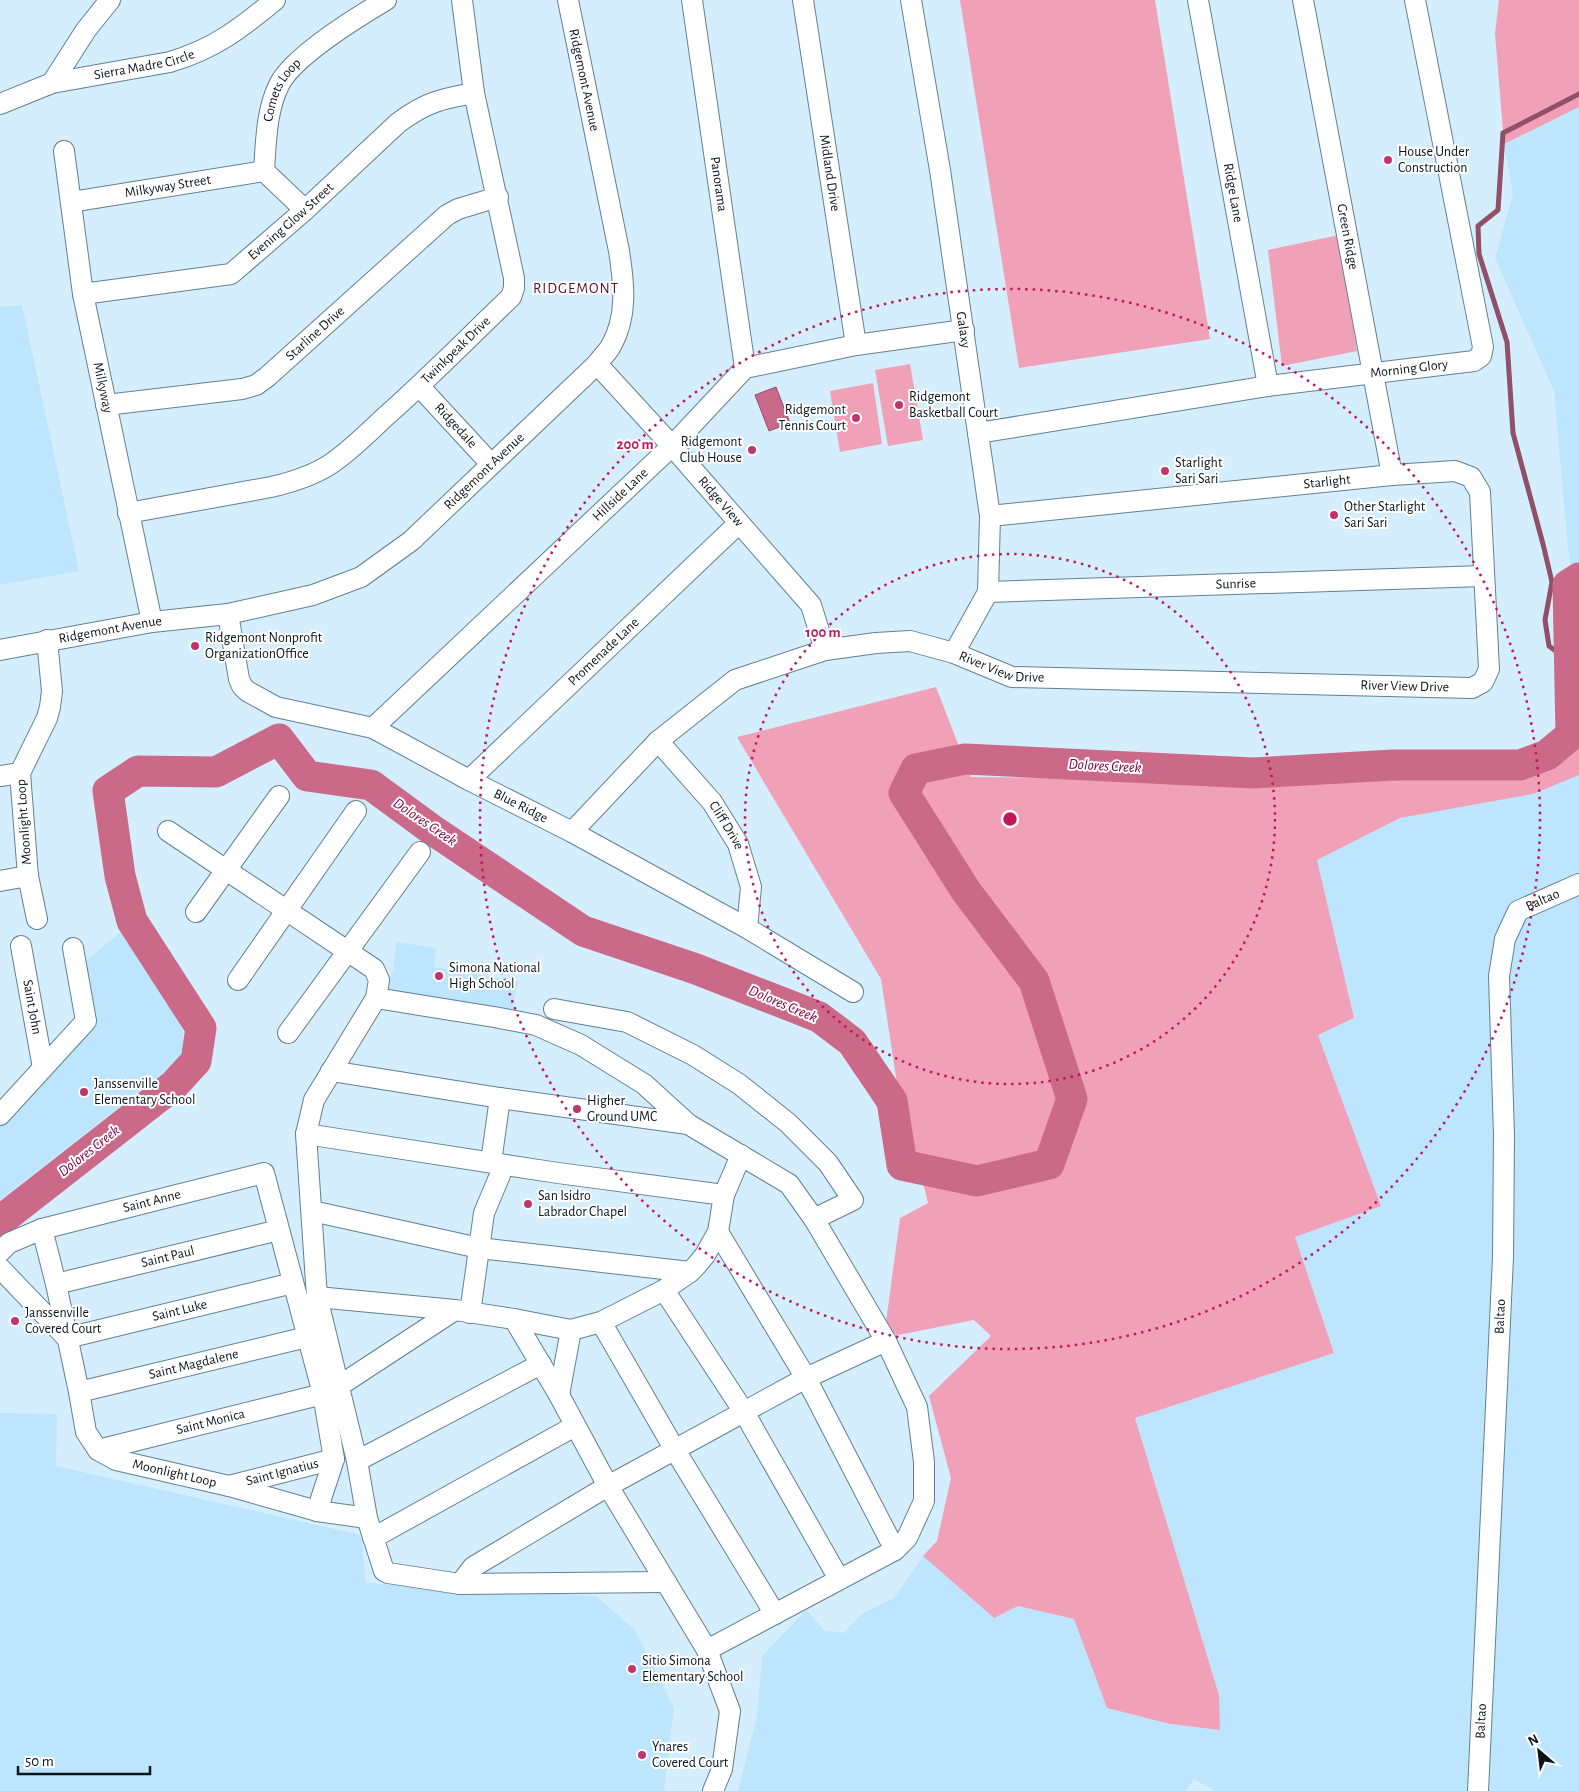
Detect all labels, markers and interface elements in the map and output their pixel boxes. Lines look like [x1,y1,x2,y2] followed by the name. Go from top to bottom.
[566,27,602,133] street label: Ridgemont Avenue
[93,47,197,82] street label: Sierra Madre Circle
[261,56,304,123] street label: Comets Loop
[817,134,842,212] street label: Midland Drive
[1398,145,1470,175] place label: House Under Construction
[1382,154,1394,166] marker: House Under Construction
[708,156,729,213] street label: Panorama
[1221,162,1245,224] street label: Ridge Lane
[124,173,212,200] street label: Milkyway Street
[246,180,337,263] street label: Evening Glow Street
[1334,203,1360,271] street label: Green Ridge
[533,281,619,296] district label: RIDGEMONT
[283,304,347,364] street label: Starline Drive
[954,311,973,349] street label: Galaxy
[419,314,493,387] street label: Twinkpeak Drive
[1370,357,1449,381] street label: Morning Glory
[91,361,115,414] street label: Milkyway
[909,390,999,420] place label: Ridgemont Basketball Court
[893,399,905,411] marker: Ridgemont Basketball Court
[432,401,480,451] street label: Ridgedale
[779,403,847,433] place label: Ridgemont Tennis Court
[850,412,862,424] marker: Ridgemont Tennis Court
[442,430,527,512] street label: Ridgemont Avenue
[680,435,743,465] place label: Ridgemont Club House
[616,437,654,452] text: 200 m
[746,444,758,456] marker: Ridgemont Club House
[1175,456,1223,486] place label: Starlight Sari Sari
[590,465,651,524] street label: Hillside Lane
[1159,465,1171,477] marker: Starlight Sari Sari
[1303,473,1352,491] street label: Starlight
[695,474,746,530] street label: Ridge View
[1344,500,1426,530] place label: Other Starlight Sari Sari
[1328,509,1340,521] marker: Other Starlight Sari Sari
[1216,576,1256,592] street label: Sunrise
[57,614,162,646] street label: Ridgemont Avenue
[566,615,642,688] street label: Promenade Lane
[805,625,841,640] text: 100 m
[205,631,323,661] place label: Ridgemont Nonprofit OrganizationOffice
[189,640,201,652] marker: Ridgemont Nonprofit OrganizationOffice
[957,649,1044,685] street label: River View Drive
[1360,678,1449,694] street label: River View Drive
[1068,757,1142,775] water label: Dolores Creek
[14,779,34,865] street label: Moonlight Loop
[491,787,550,826] street label: Blue Ridge
[390,795,460,849] water label: Dolores Creek
[706,799,746,851] street label: Cliff Drive
[1001,810,1019,828] centre of rings
[1524,886,1562,914] street label: Baltao
[449,961,540,991] place label: Simona National High School
[433,970,445,982] marker: Simona National High School
[20,978,44,1036] street label: Saint John
[746,983,820,1025] water label: Dolores Creek
[94,1077,196,1107] place label: Janssenville Elementary School
[78,1086,90,1098] marker: Janssenville Elementary School
[587,1094,657,1124] place label: Higher Ground UMC
[571,1103,583,1115] marker: Higher Ground UMC
[56,1123,122,1179] water label: Dolores Creek
[122,1187,182,1215] street label: Saint Anne
[538,1189,627,1219] place label: San Isidro Labrador Chapel
[522,1198,534,1210] marker: San Isidro Labrador Chapel
[140,1244,196,1270] street label: Saint Paul
[151,1297,208,1324] street label: Saint Luke
[1492,1298,1508,1334] street label: Baltao
[25,1306,102,1336] place label: Janssenville Covered Court
[9,1315,21,1327] marker: Janssenville Covered Court
[147,1347,240,1382] street label: Saint Magdalene
[175,1407,247,1437] street label: Saint Monica
[245,1456,320,1488] street label: Saint Ignatius
[131,1457,218,1490] street label: Moonlight Loop
[642,1654,744,1684] place label: Sitio Simona Elementary School
[626,1663,638,1675] marker: Sitio Simona Elementary School
[1473,1703,1489,1739] street label: Baltao
[1514,1726,1564,1776] north arrow
[1526,1732,1541,1749] text: N
[652,1740,729,1770] place label: Ynares Covered Court
[18,1744,150,1776] scale bar
[636,1749,648,1761] marker: Ynares Covered Court
[25,1754,54,1769] text: 50 m

